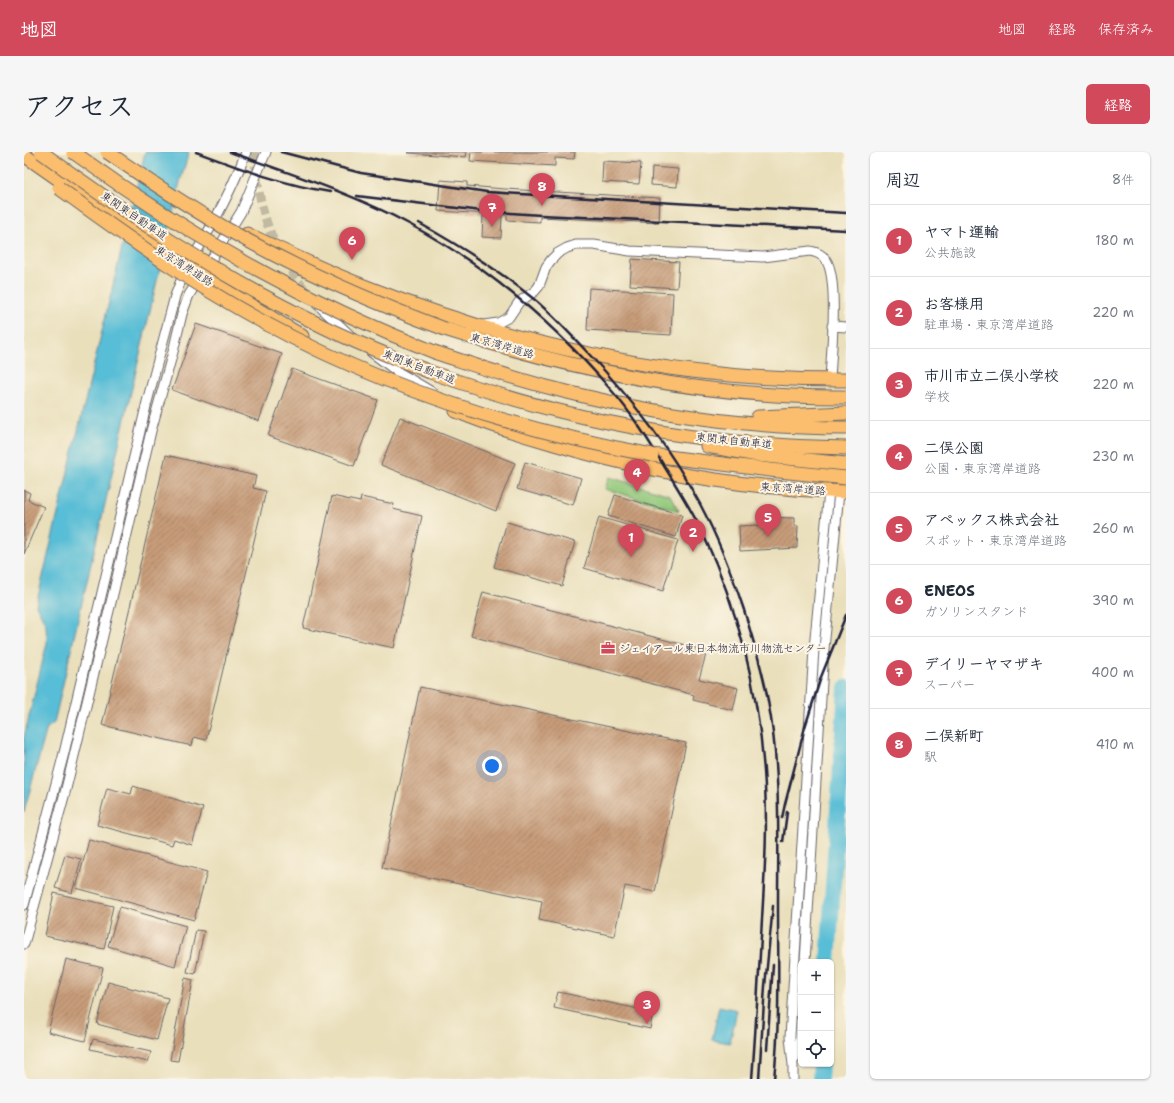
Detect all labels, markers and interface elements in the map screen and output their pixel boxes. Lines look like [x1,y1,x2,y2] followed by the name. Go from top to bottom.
[20,17,58,42] text: 地図
[998,20,1026,38] text: 地図
[1048,20,1076,38] text: 経路
[1098,20,1154,38] text: 保存済み
[1086,84,1150,124] button: 経路
[24,87,134,125] text: アクセス
[886,169,920,191] text: 周辺
[1112,171,1134,188] text: 8件
[529,173,555,206] pin: 8
[98,188,170,244] street label: 東関東自動車道
[479,194,505,227] pin: 7
[924,222,999,242] text: ヤマト運輸
[339,227,365,260] pin: 6
[896,232,902,249] text: 1
[1095,232,1134,249] text: 180 m
[152,242,216,290] street label: 東京湾岸道路
[924,244,976,261] text: 公共施設
[924,294,984,314] text: お客様用
[894,304,904,321] text: 2
[1092,304,1134,321] text: 220 m
[924,316,1054,333] text: 駐車場 · 東京湾岸道路
[468,330,536,362] street label: 東京湾岸道路
[380,346,458,388] street label: 東関東自動車道
[924,366,1059,386] text: 市川市立二俣小学校
[894,376,904,393] text: 3
[1092,376,1134,393] text: 220 m
[924,388,950,405] text: 学校
[695,430,773,452] street label: 東関東自動車道
[924,438,984,458] text: 二俣公園
[894,448,904,465] text: 4
[1092,448,1134,465] text: 230 m
[624,459,650,492] pin: 4
[924,460,1041,477] text: 公園 · 東京湾岸道路
[760,479,826,499] street label: 東京湾岸道路
[755,504,781,537] pin: 5
[924,510,1059,530] text: アペックス株式会社
[680,519,706,552] pin: 2
[895,520,903,537] text: 5
[1092,520,1134,537] text: 260 m
[618,524,644,557] pin: 1
[924,532,1067,549] text: スポット · 東京湾岸道路
[924,581,975,601] text: ENEOS
[894,592,904,609] text: 6
[1092,592,1134,609] text: 390 m
[924,603,1028,620] text: ガソリンスタンド
[600,640,616,656] office icon: ジェイアール東日本物流市川物流センター
[619,641,826,656] place label: ジェイアール東日本物流市川物流センター
[924,654,1044,674] text: デイリーヤマザキ
[894,664,904,681] text: 7
[1091,664,1134,681] text: 400 m
[924,676,975,693] text: スーパー
[924,726,984,746] text: 二俣新町
[894,736,904,753] text: 8
[1096,736,1134,753] text: 410 m
[924,748,937,765] text: 駅
[482,756,502,776] your location
[798,959,834,1067] map controls
[798,959,834,995] button: +
[634,991,660,1024] pin: 3
[798,995,834,1031] button: −
[798,1031,834,1067] button: locate

